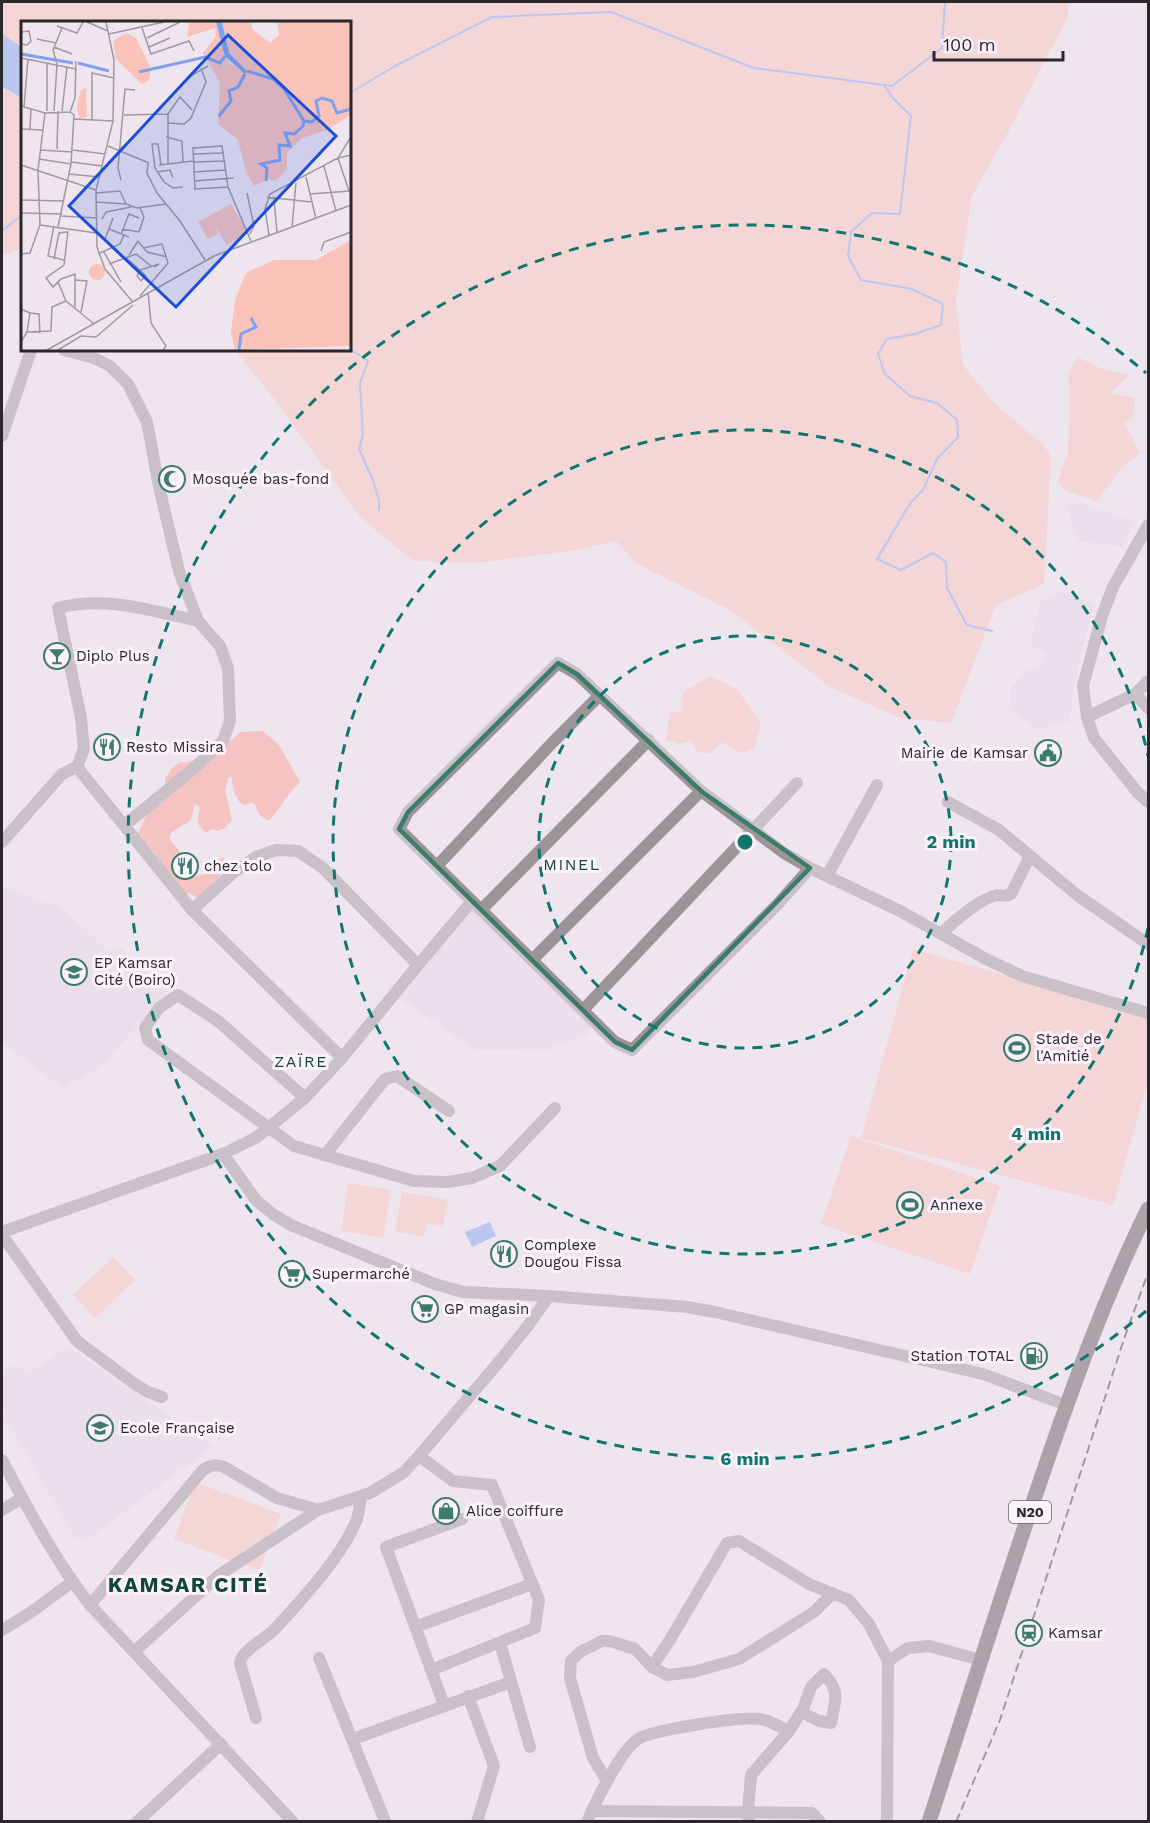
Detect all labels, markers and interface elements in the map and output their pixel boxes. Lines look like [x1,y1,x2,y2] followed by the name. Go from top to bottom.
[21,21,351,351] inset map
[934,24,1063,62] scale bar
[943,34,996,55] text: 100 m
[157,464,187,494] mosque icon: Mosquée bas-fond
[192,470,329,488] place label: Mosquée bas-fond
[42,641,72,671] bar icon: Diplo Plus
[76,647,150,665] place label: Diplo Plus
[92,732,122,762] restaurant icon: Resto Missira
[126,738,224,756] place label: Resto Missira
[1033,738,1063,768] public building icon: Mairie de Kamsar
[901,744,1028,762] place label: Mairie de Kamsar
[926,831,976,852] text: 2 min
[735,832,755,852] centre of rings
[170,851,200,881] restaurant icon: chez tolo
[543,855,601,874] district label: MINEL
[204,857,272,875] place label: chez tolo
[94,954,176,989] place label: EP Kamsar Cité (Boiro)
[59,957,89,987] school or university icon: EP Kamsar Cité (Boiro)
[1036,1030,1102,1065] place label: Stade de l'Amitié
[1002,1033,1032,1063] sports icon: Stade de l'Amitié
[274,1052,328,1071] district label: ZAÏRE
[1011,1123,1061,1144] text: 4 min
[895,1190,925,1220] sports icon: Annexe
[930,1196,983,1214] place label: Annexe
[524,1236,622,1271] place label: Complexe Dougou Fissa
[489,1239,519,1269] restaurant icon: Complexe Dougou Fissa
[277,1259,307,1289] supermarket icon: Supermarché
[312,1265,410,1283] place label: Supermarché
[410,1294,440,1324] supermarket icon: GP magasin
[444,1300,529,1318] place label: GP magasin
[1019,1341,1049,1371] fuel station icon: Station TOTAL
[910,1347,1014,1365] place label: Station TOTAL
[85,1413,115,1443] school or university icon: Ecole Française
[120,1419,235,1437] place label: Ecole Française
[720,1448,770,1469] text: 6 min
[431,1496,461,1526] shop icon: Alice coiffure
[1009,1501,1051,1523] road number: N20
[466,1502,564,1520] place label: Alice coiffure
[108,1572,268,1597] district label: KAMSAR CITÉ
[1014,1618,1044,1648] station icon: Kamsar
[1048,1624,1103,1642] place label: Kamsar

